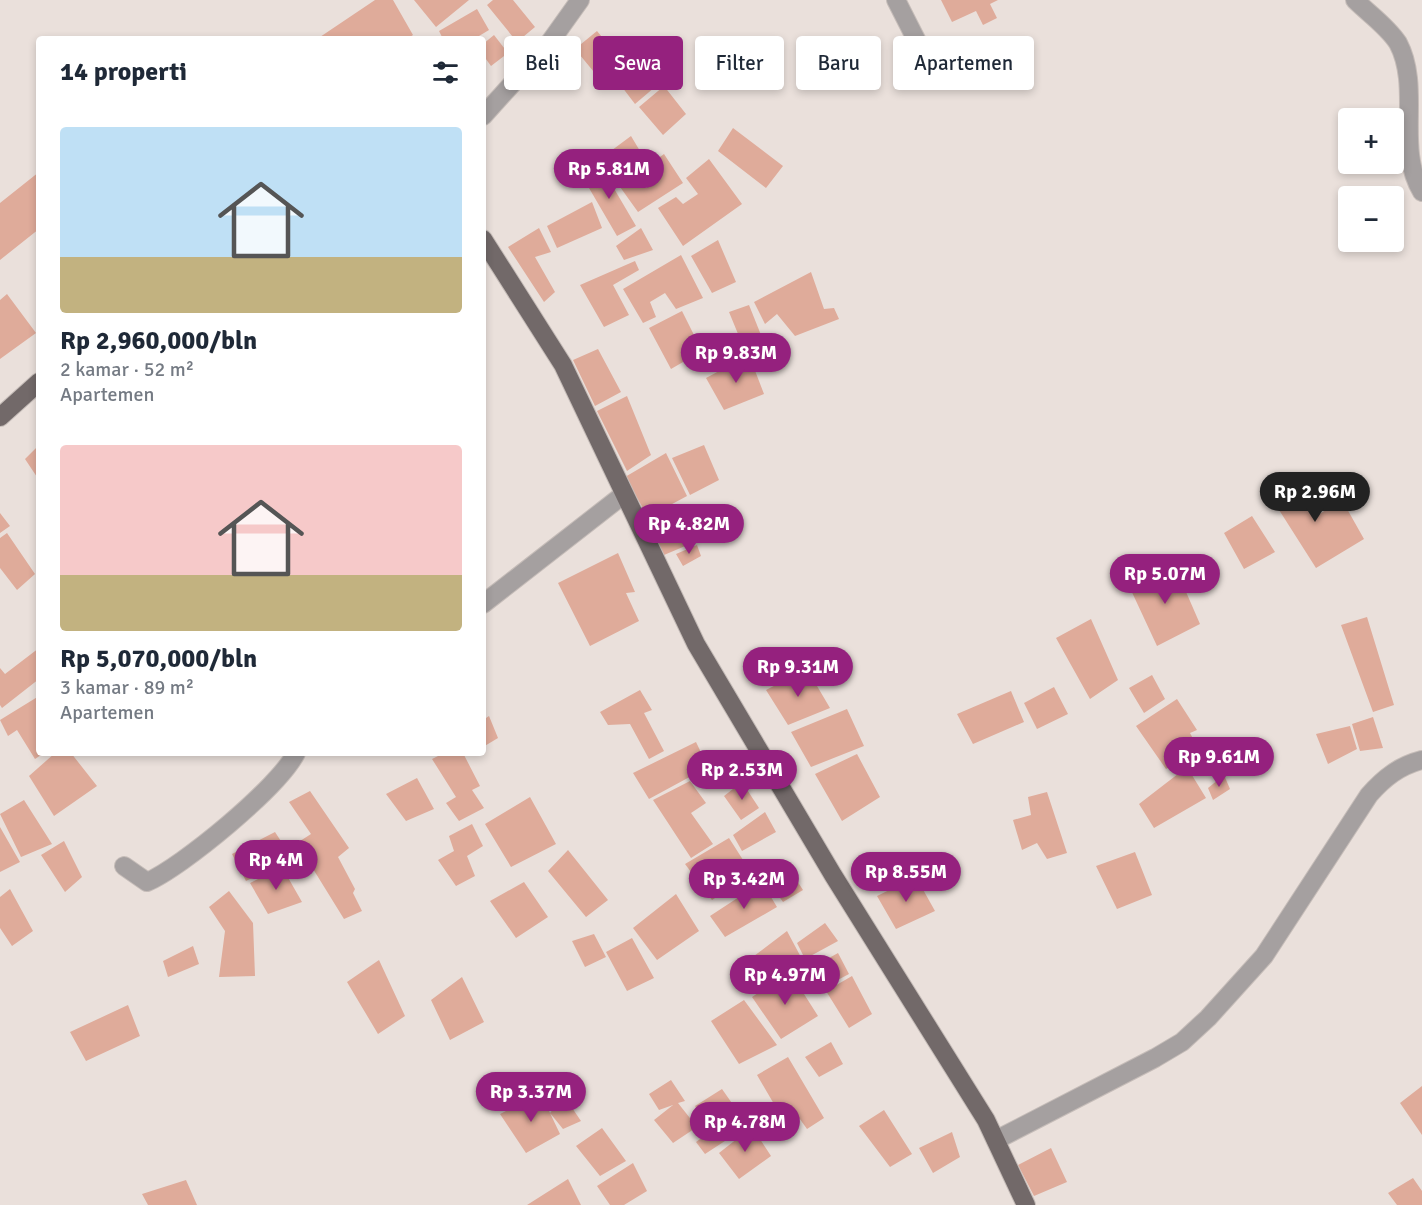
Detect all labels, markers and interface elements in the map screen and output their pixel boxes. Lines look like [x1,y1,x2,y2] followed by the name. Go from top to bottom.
[504,36,581,90] chip: Beli
[593,36,683,90] chip: Sewa
[695,36,784,90] chip: Filter
[796,36,881,90] chip: Baru
[893,36,1034,90] chip: Apartemen
[60,56,187,88] text: 14 properti
[429,56,462,89] icon: filters
[1338,108,1404,252] map controls
[1338,108,1404,174] button: +
[547,149,671,200] pin: Rp 5.81M
[568,156,650,181] text: Rp 5.81M
[207,166,315,274] icon: home
[1338,186,1404,252] button: −
[60,325,257,357] text: Rp 2,960,000/bln
[674,333,798,384] pin: Rp 9.83M
[695,340,777,365] text: Rp 9.83M
[60,357,194,382] text: 2 kamar · 52 m²
[60,382,154,407] text: Apartemen
[1253,472,1377,523] pin: Rp 2.96M
[1274,479,1356,504] text: Rp 2.96M
[207,484,315,592] icon: home
[627,504,751,555] pin: Rp 4.82M
[648,511,730,536] text: Rp 4.82M
[1103,554,1227,605] pin: Rp 5.07M
[1124,561,1206,586] text: Rp 5.07M
[60,643,257,675] text: Rp 5,070,000/bln
[736,647,860,698] pin: Rp 9.31M
[757,654,839,679] text: Rp 9.31M
[60,675,194,700] text: 3 kamar · 89 m²
[60,700,154,725] text: Apartemen
[1157,737,1281,788] pin: Rp 9.61M
[1178,744,1260,769] text: Rp 9.61M
[680,750,804,801] pin: Rp 2.53M
[701,757,783,782] text: Rp 2.53M
[234,840,318,891] pin: Rp 4M
[249,847,303,872] text: Rp 4M
[844,852,968,903] pin: Rp 8.55M
[682,859,806,910] pin: Rp 3.42M
[865,859,947,884] text: Rp 8.55M
[703,866,785,891] text: Rp 3.42M
[723,955,847,1006] pin: Rp 4.97M
[744,962,826,987] text: Rp 4.97M
[469,1072,593,1123] pin: Rp 3.37M
[490,1079,572,1104] text: Rp 3.37M
[683,1102,807,1153] pin: Rp 4.78M
[704,1109,786,1134] text: Rp 4.78M

